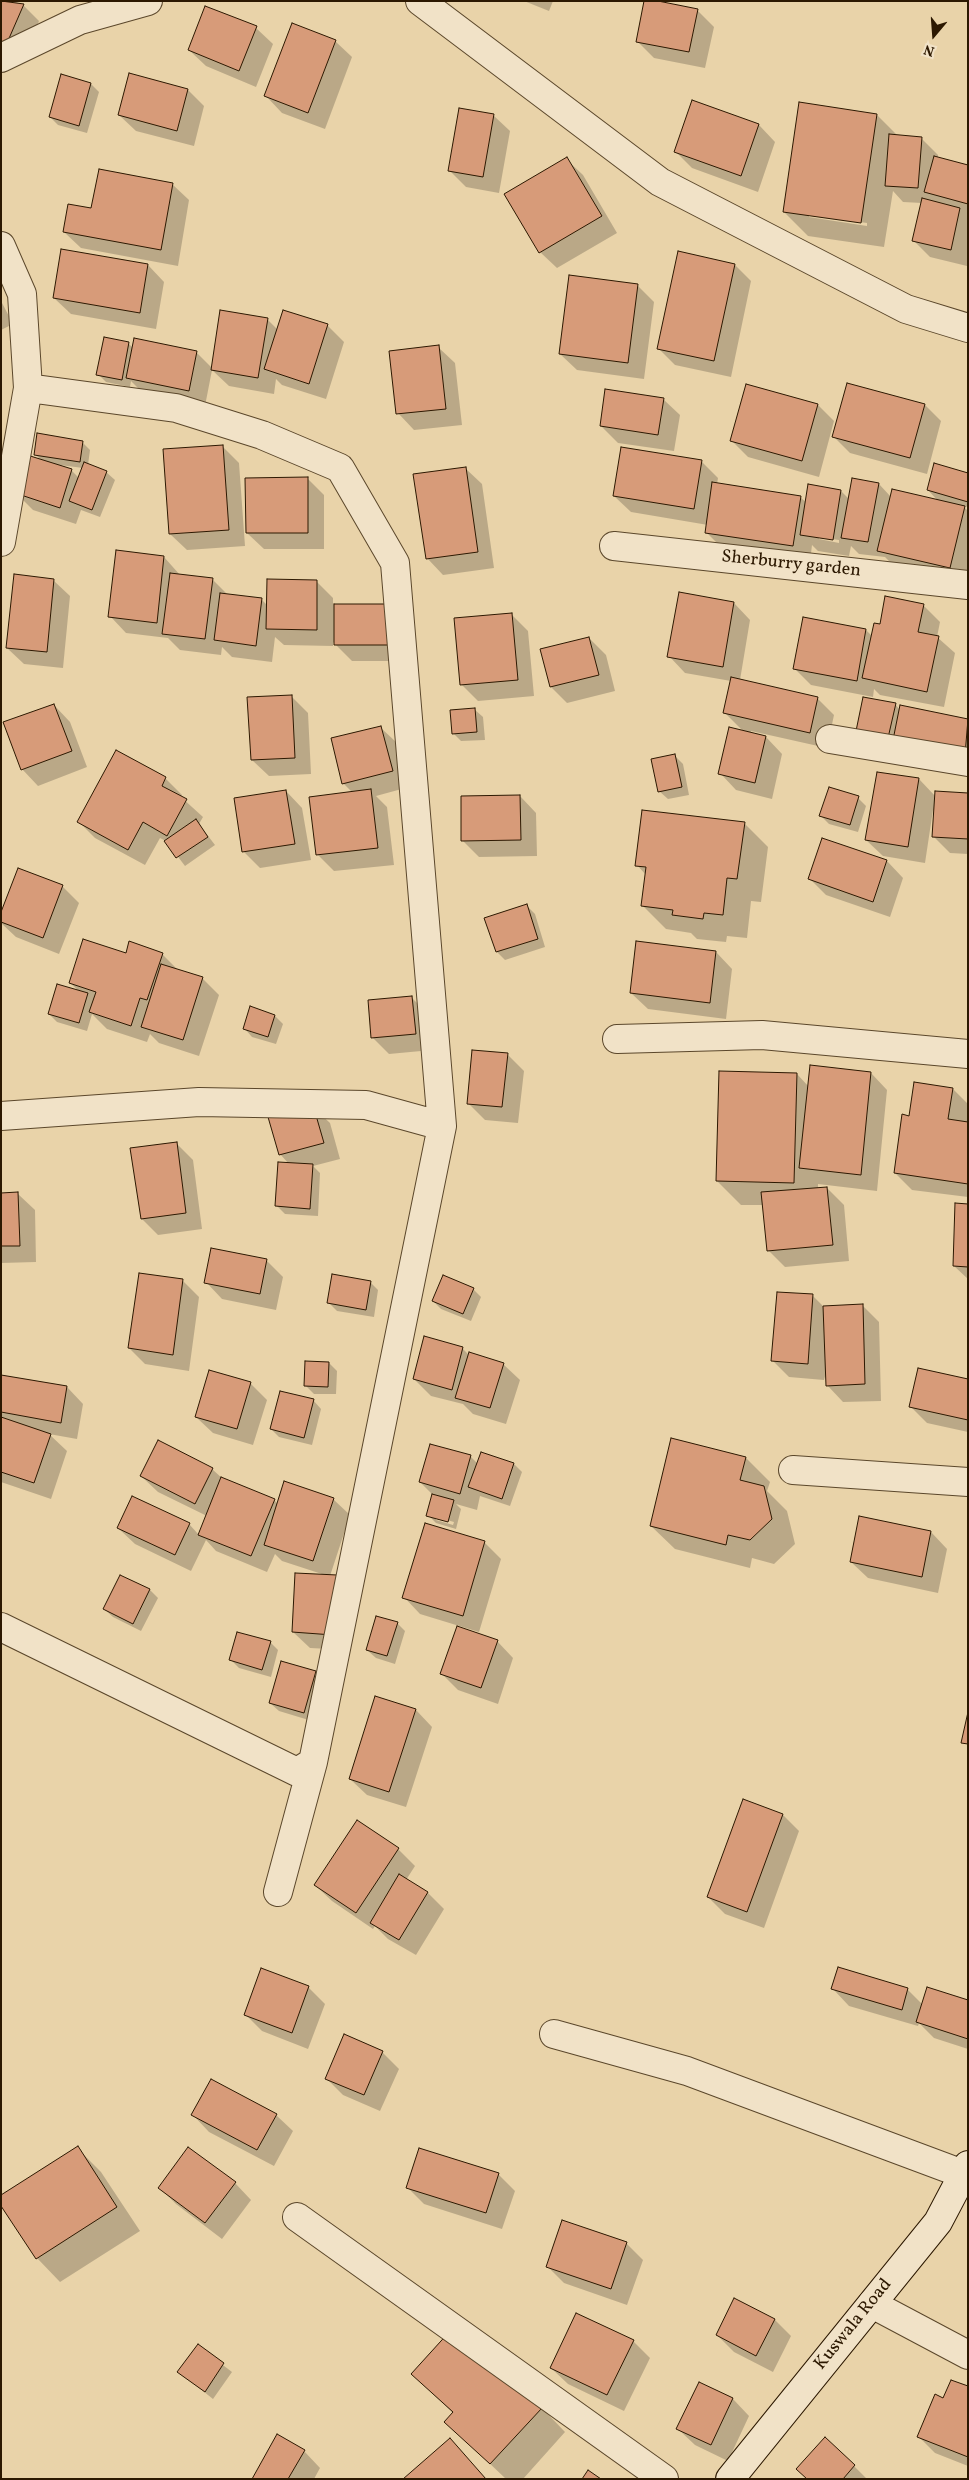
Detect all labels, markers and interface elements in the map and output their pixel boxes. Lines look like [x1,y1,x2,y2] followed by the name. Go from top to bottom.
[909,10,959,60] north arrow
[921,39,937,60] text: N
[720,547,862,583] street label: Sherburry garden
[811,2275,897,2375] street label: Kuswala Road

